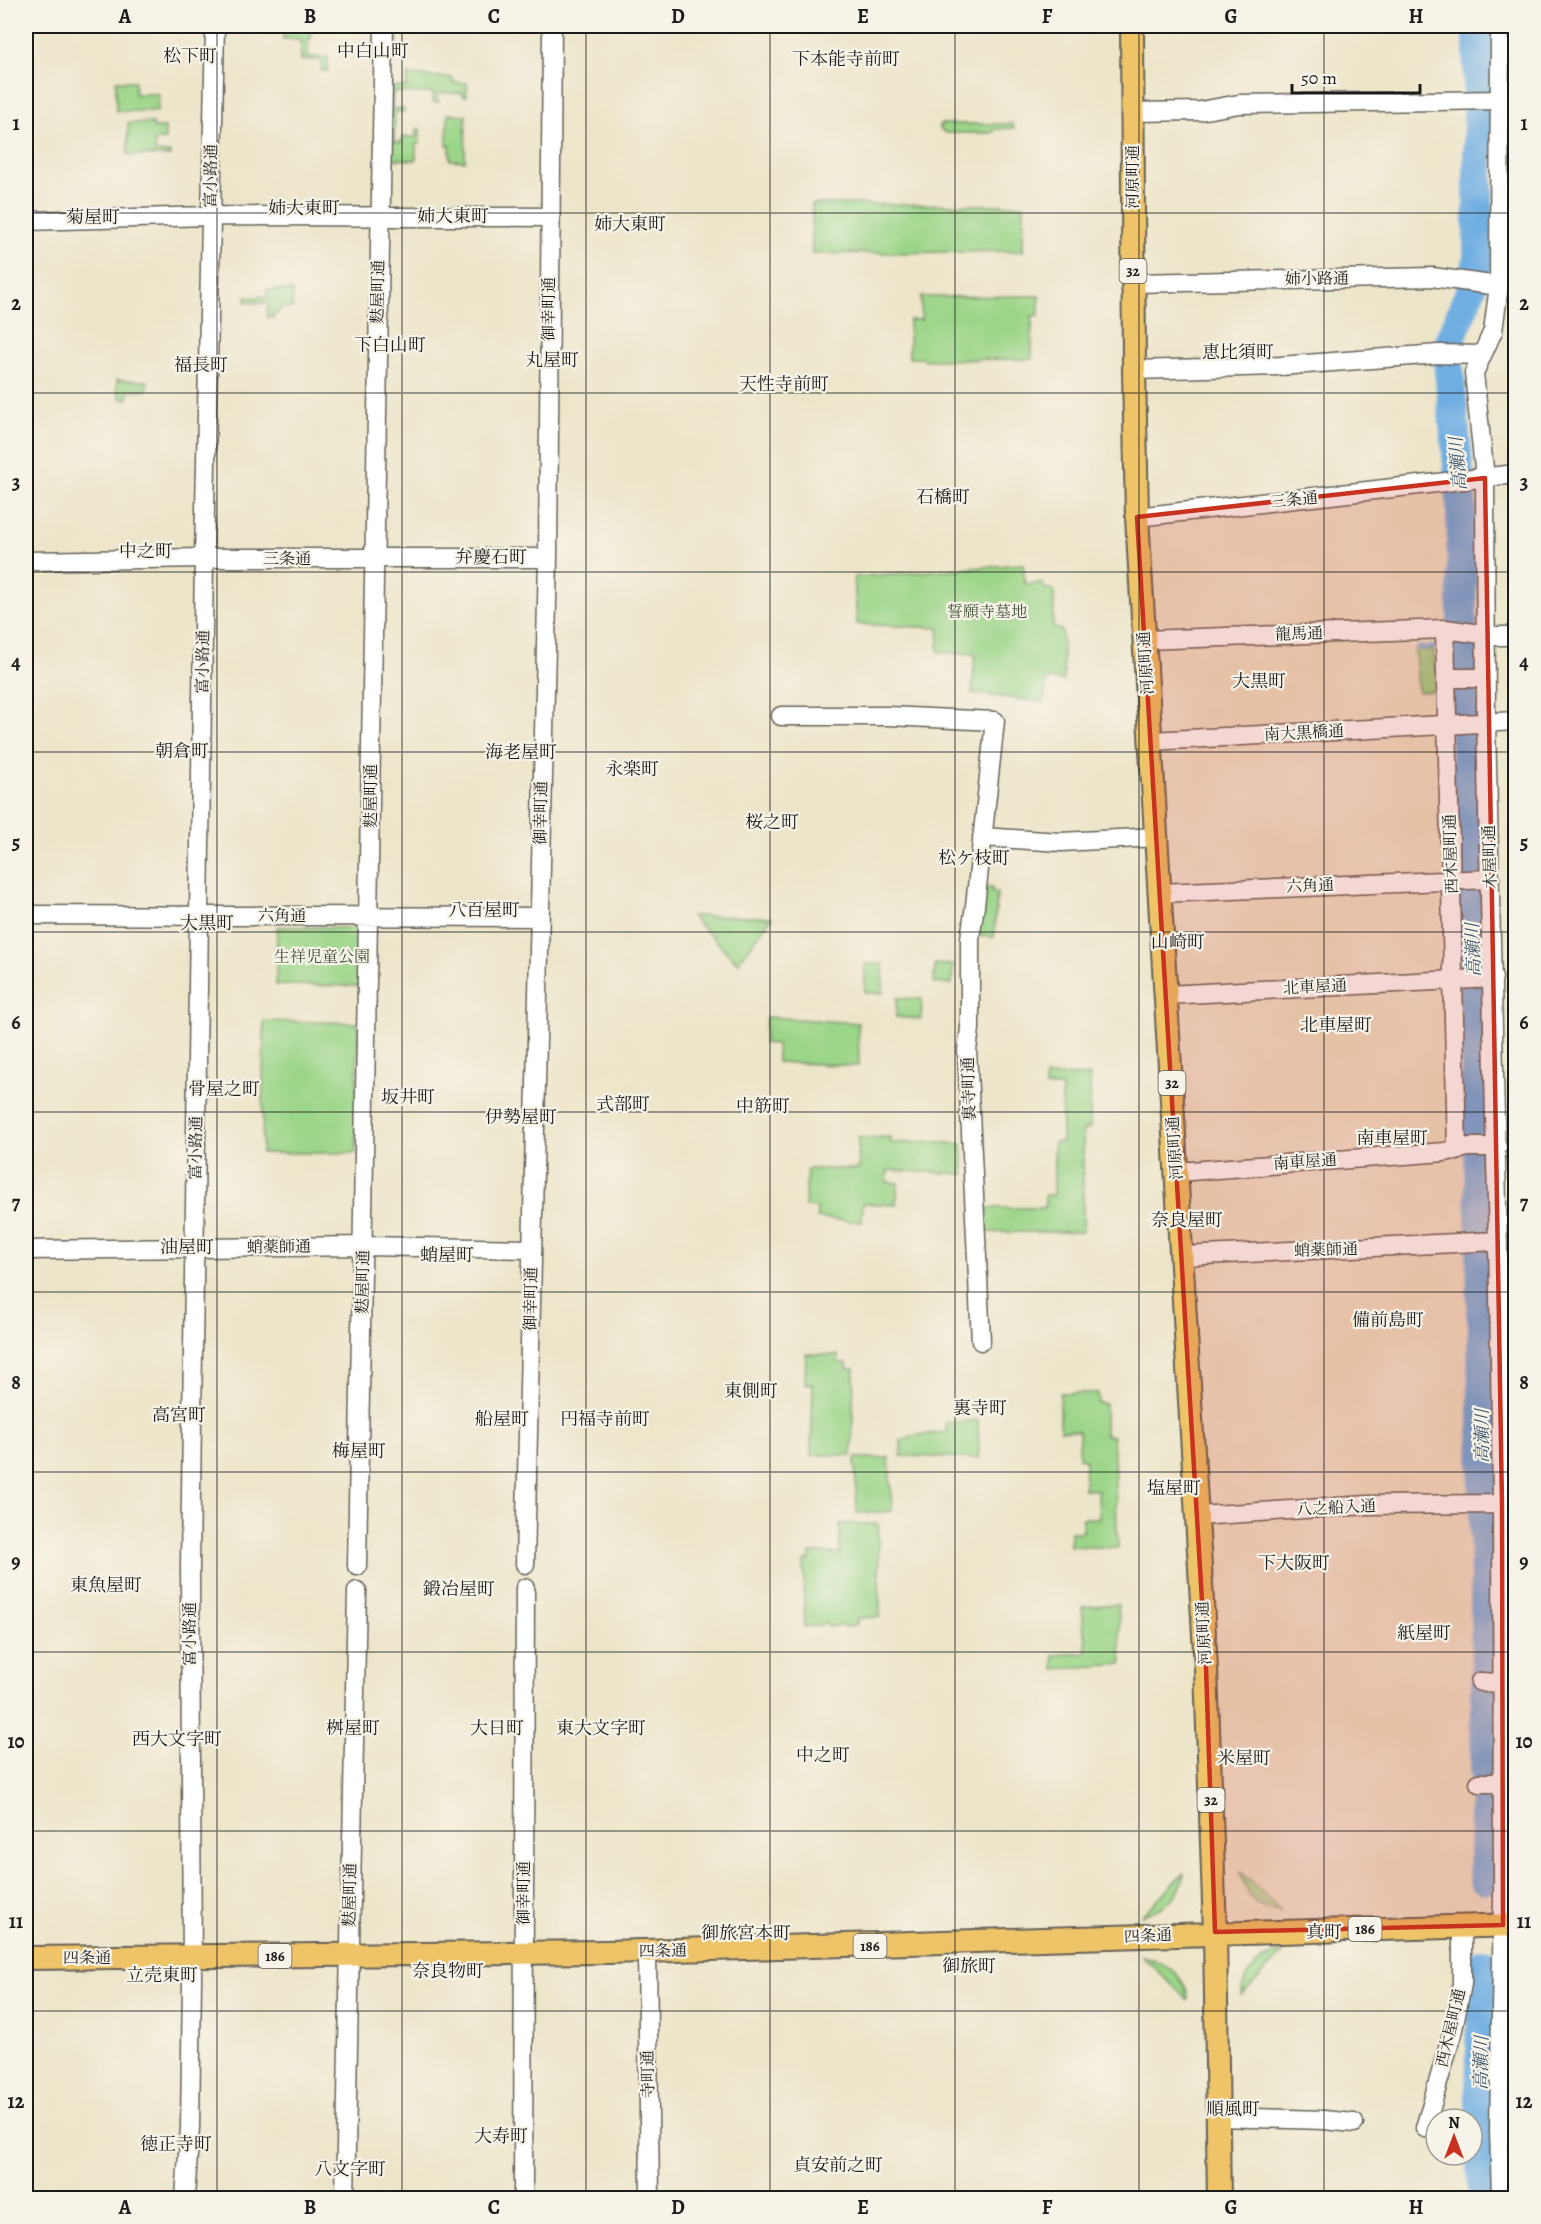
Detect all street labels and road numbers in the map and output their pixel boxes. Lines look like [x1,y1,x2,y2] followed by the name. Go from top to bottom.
[199,144,223,208] street label: 富小路通
[1122,145,1144,209] street label: 河原町通
[1120,259,1146,283] road number: 32
[366,260,390,324] street label: 麩屋町通
[1285,267,1349,291] street label: 姉小路通
[538,277,560,341] street label: 御幸町通
[1269,487,1319,513] street label: 三条通
[263,548,311,570] street label: 三条通
[1275,622,1323,646] street label: 龍馬通
[191,630,215,694] street label: 富小路通
[1133,630,1159,696] street label: 河原町通
[1263,720,1345,746] street label: 南大黒橋通
[360,764,382,828] street label: 麩屋町通
[529,781,553,845] street label: 御幸町通
[1439,814,1463,894] street label: 西木屋町通
[1478,825,1502,889] street label: 木屋町通
[1285,874,1335,898] street label: 六角通
[258,905,306,927] street label: 六角通
[1282,974,1348,1000] street label: 北車屋通
[957,1057,981,1121] street label: 裏寺町通
[1158,1071,1186,1095] road number: 32
[1162,1115,1188,1181] street label: 河原町通
[184,1116,208,1180] street label: 富小路通
[1272,1149,1338,1175] street label: 南車屋通
[247,1235,311,1259] street label: 蛸薬師通
[1294,1238,1358,1262] street label: 蛸薬師通
[351,1250,375,1314] street label: 麩屋町通
[519,1267,543,1331] street label: 御幸町通
[1295,1495,1377,1521] street label: 八之船入通
[1191,1600,1217,1666] street label: 河原町通
[179,1602,201,1666] street label: 富小路通
[1198,1788,1224,1812] road number: 32
[513,1861,535,1925] street label: 御幸町通
[338,1863,362,1927] street label: 麩屋町通
[1348,1917,1382,1941] road number: 186
[1123,1924,1173,1948] street label: 四条通
[854,1934,886,1958] road number: 186
[639,1940,687,1962] street label: 四条通
[258,1944,292,1968] road number: 186
[63,1947,111,1969] street label: 四条通
[1431,1987,1471,2069] street label: 西木屋町通
[637,2050,659,2098] street label: 寺町通

